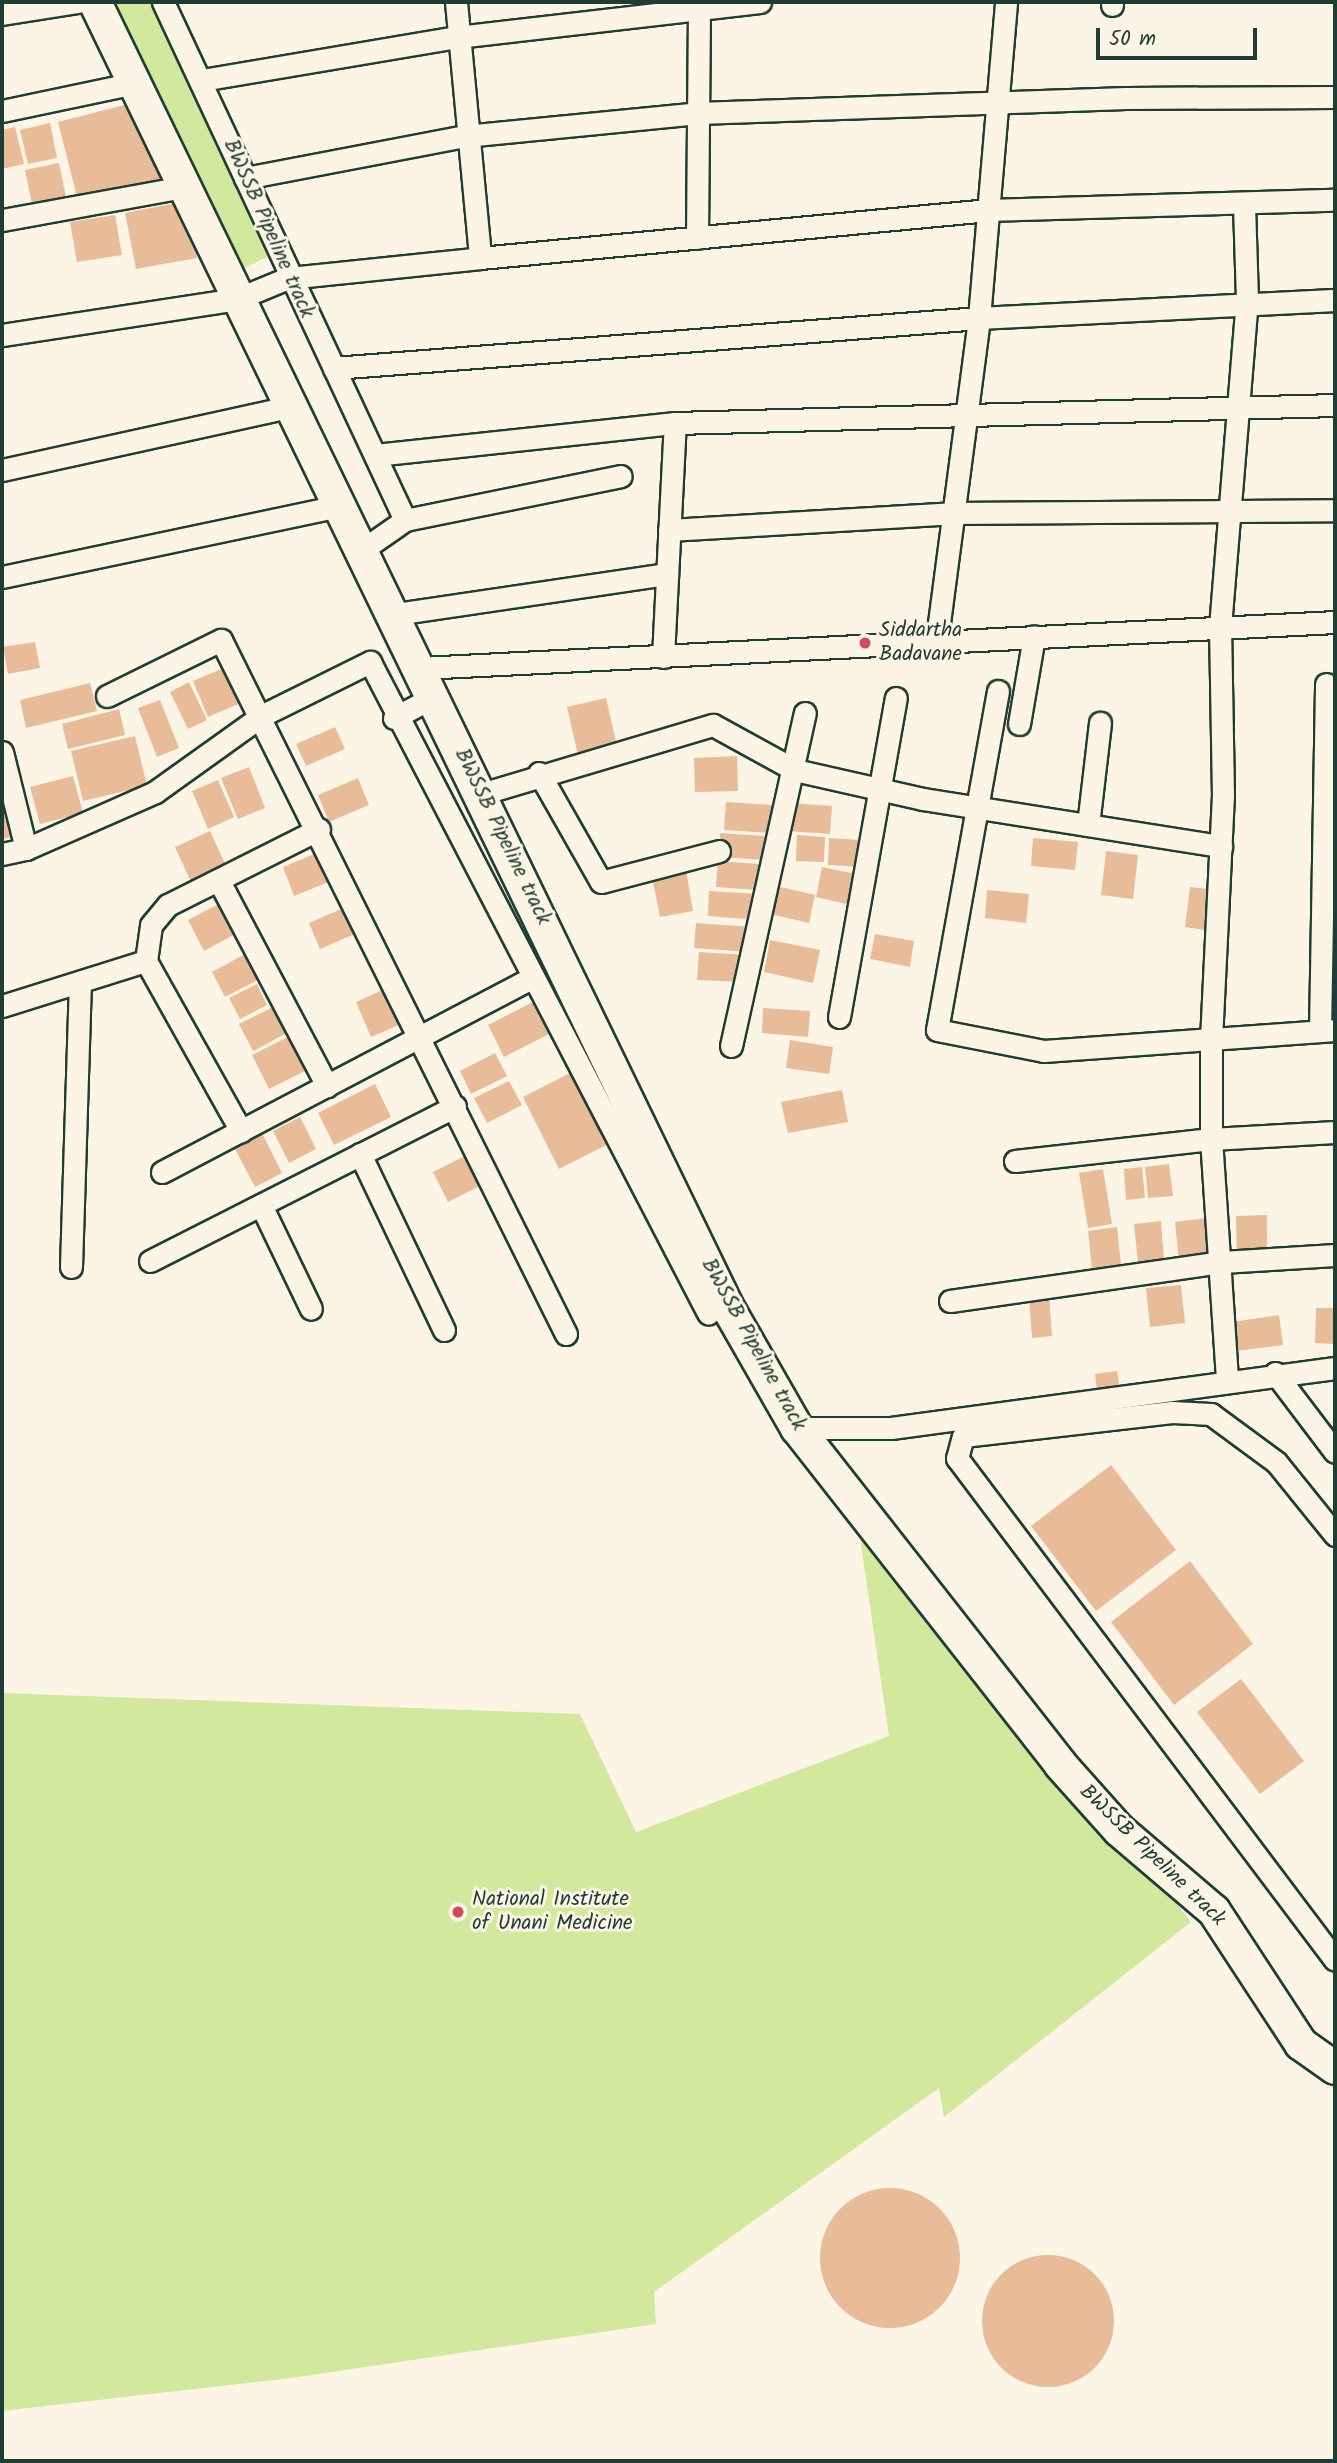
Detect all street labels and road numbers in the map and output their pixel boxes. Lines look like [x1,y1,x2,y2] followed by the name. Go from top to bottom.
[217,136,319,322] street label: BWSSB Pipeline track
[448,745,556,929] street label: BWSSB Pipeline track
[695,1254,811,1436] street label: BWSSB Pipeline track
[1074,1780,1230,1932] street label: BWSSB Pipeline track

